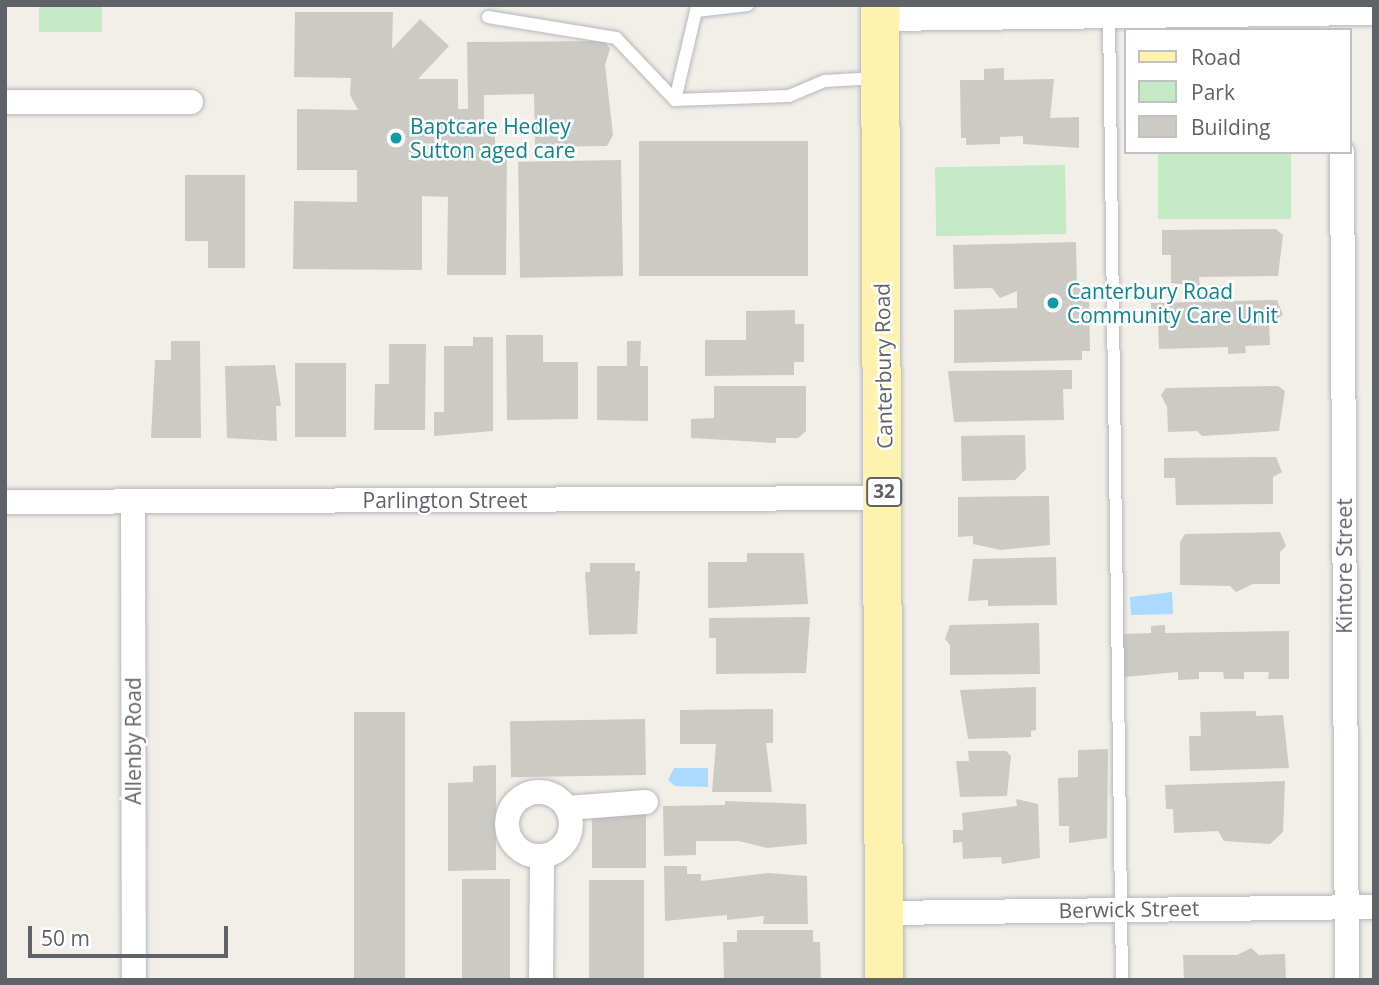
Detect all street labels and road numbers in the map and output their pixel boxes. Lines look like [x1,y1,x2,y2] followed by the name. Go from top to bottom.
[869,283,897,449] street label: Canterbury Road
[865,477,903,508] road number: 32
[363,487,527,513] street label: Parlington Street
[1331,498,1357,634] street label: Kintore Street
[120,677,146,805] street label: Allenby Road
[1058,895,1200,923] street label: Berwick Street

